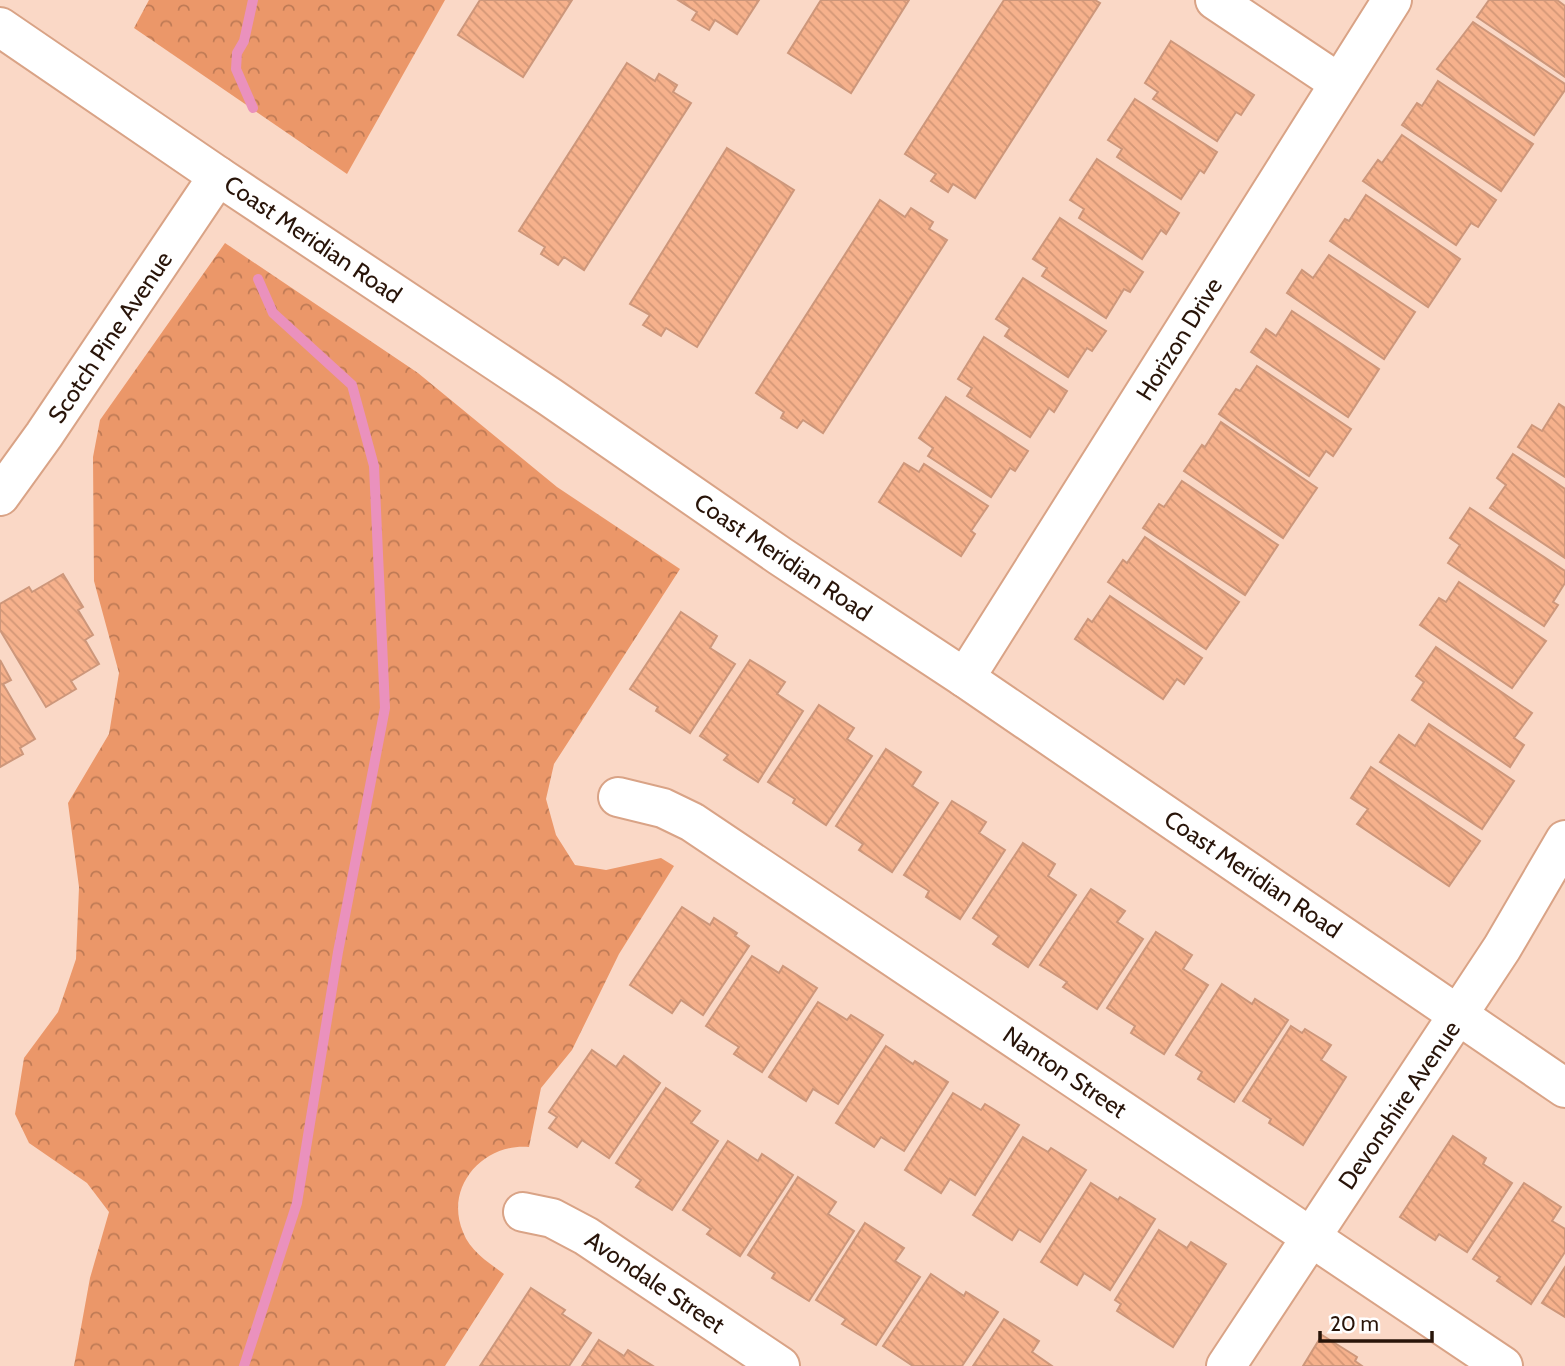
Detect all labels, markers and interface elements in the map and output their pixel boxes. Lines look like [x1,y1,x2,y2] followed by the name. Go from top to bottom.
[219,169,407,309] street label: Coast Meridian Road
[42,246,178,428] street label: Scotch Pine Avenue
[1130,272,1228,406] street label: Horizon Drive
[689,487,877,627] street label: Coast Meridian Road
[1159,804,1347,944] street label: Coast Meridian Road
[1332,1015,1466,1195] street label: Devonshire Avenue
[998,1020,1132,1124] street label: Nanton Street
[580,1225,730,1339] street label: Avondale Street
[1320,1300,1432,1344] scale bar
[1330,1311,1379,1336] text: 20 m

